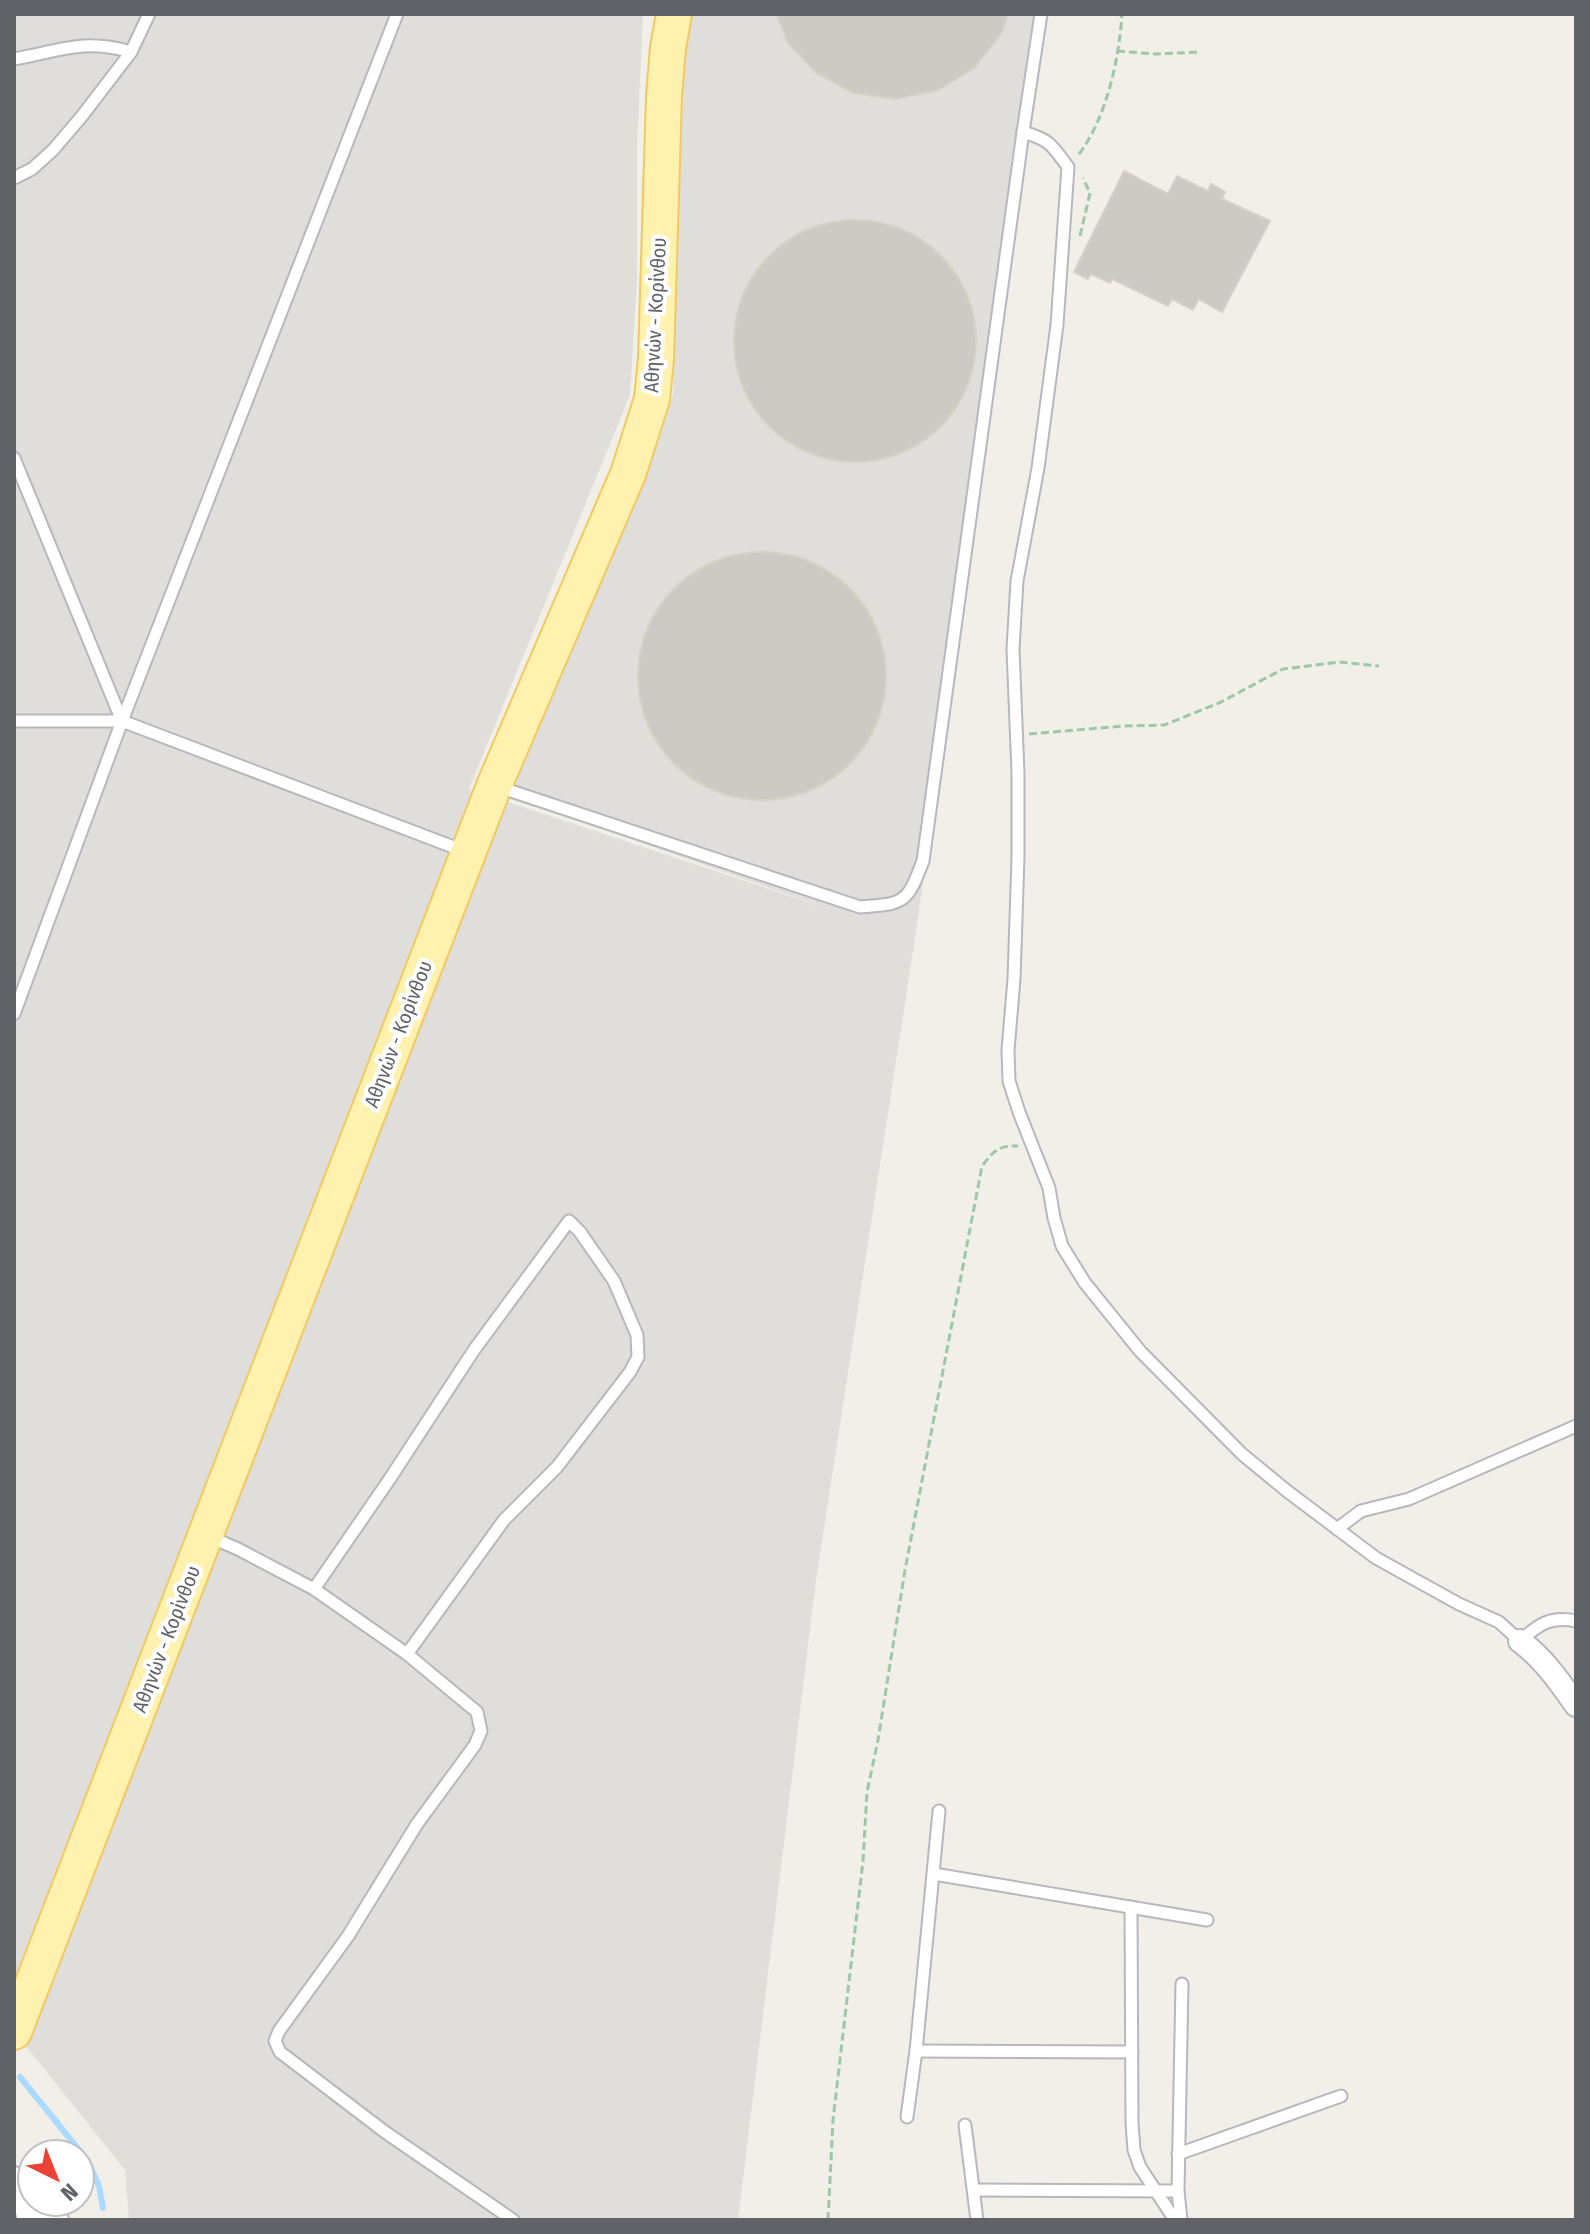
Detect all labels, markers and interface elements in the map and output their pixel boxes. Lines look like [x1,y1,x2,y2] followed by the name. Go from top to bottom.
[639,237,671,393] street label: Αθηνών - Κορίνθου
[359,957,437,1111] street label: Αθηνών - Κορίνθου
[127,1562,205,1716] street label: Αθηνών - Κορίνθου
[16,2138,96,2218] north arrow
[55,2178,83,2207] text: N

